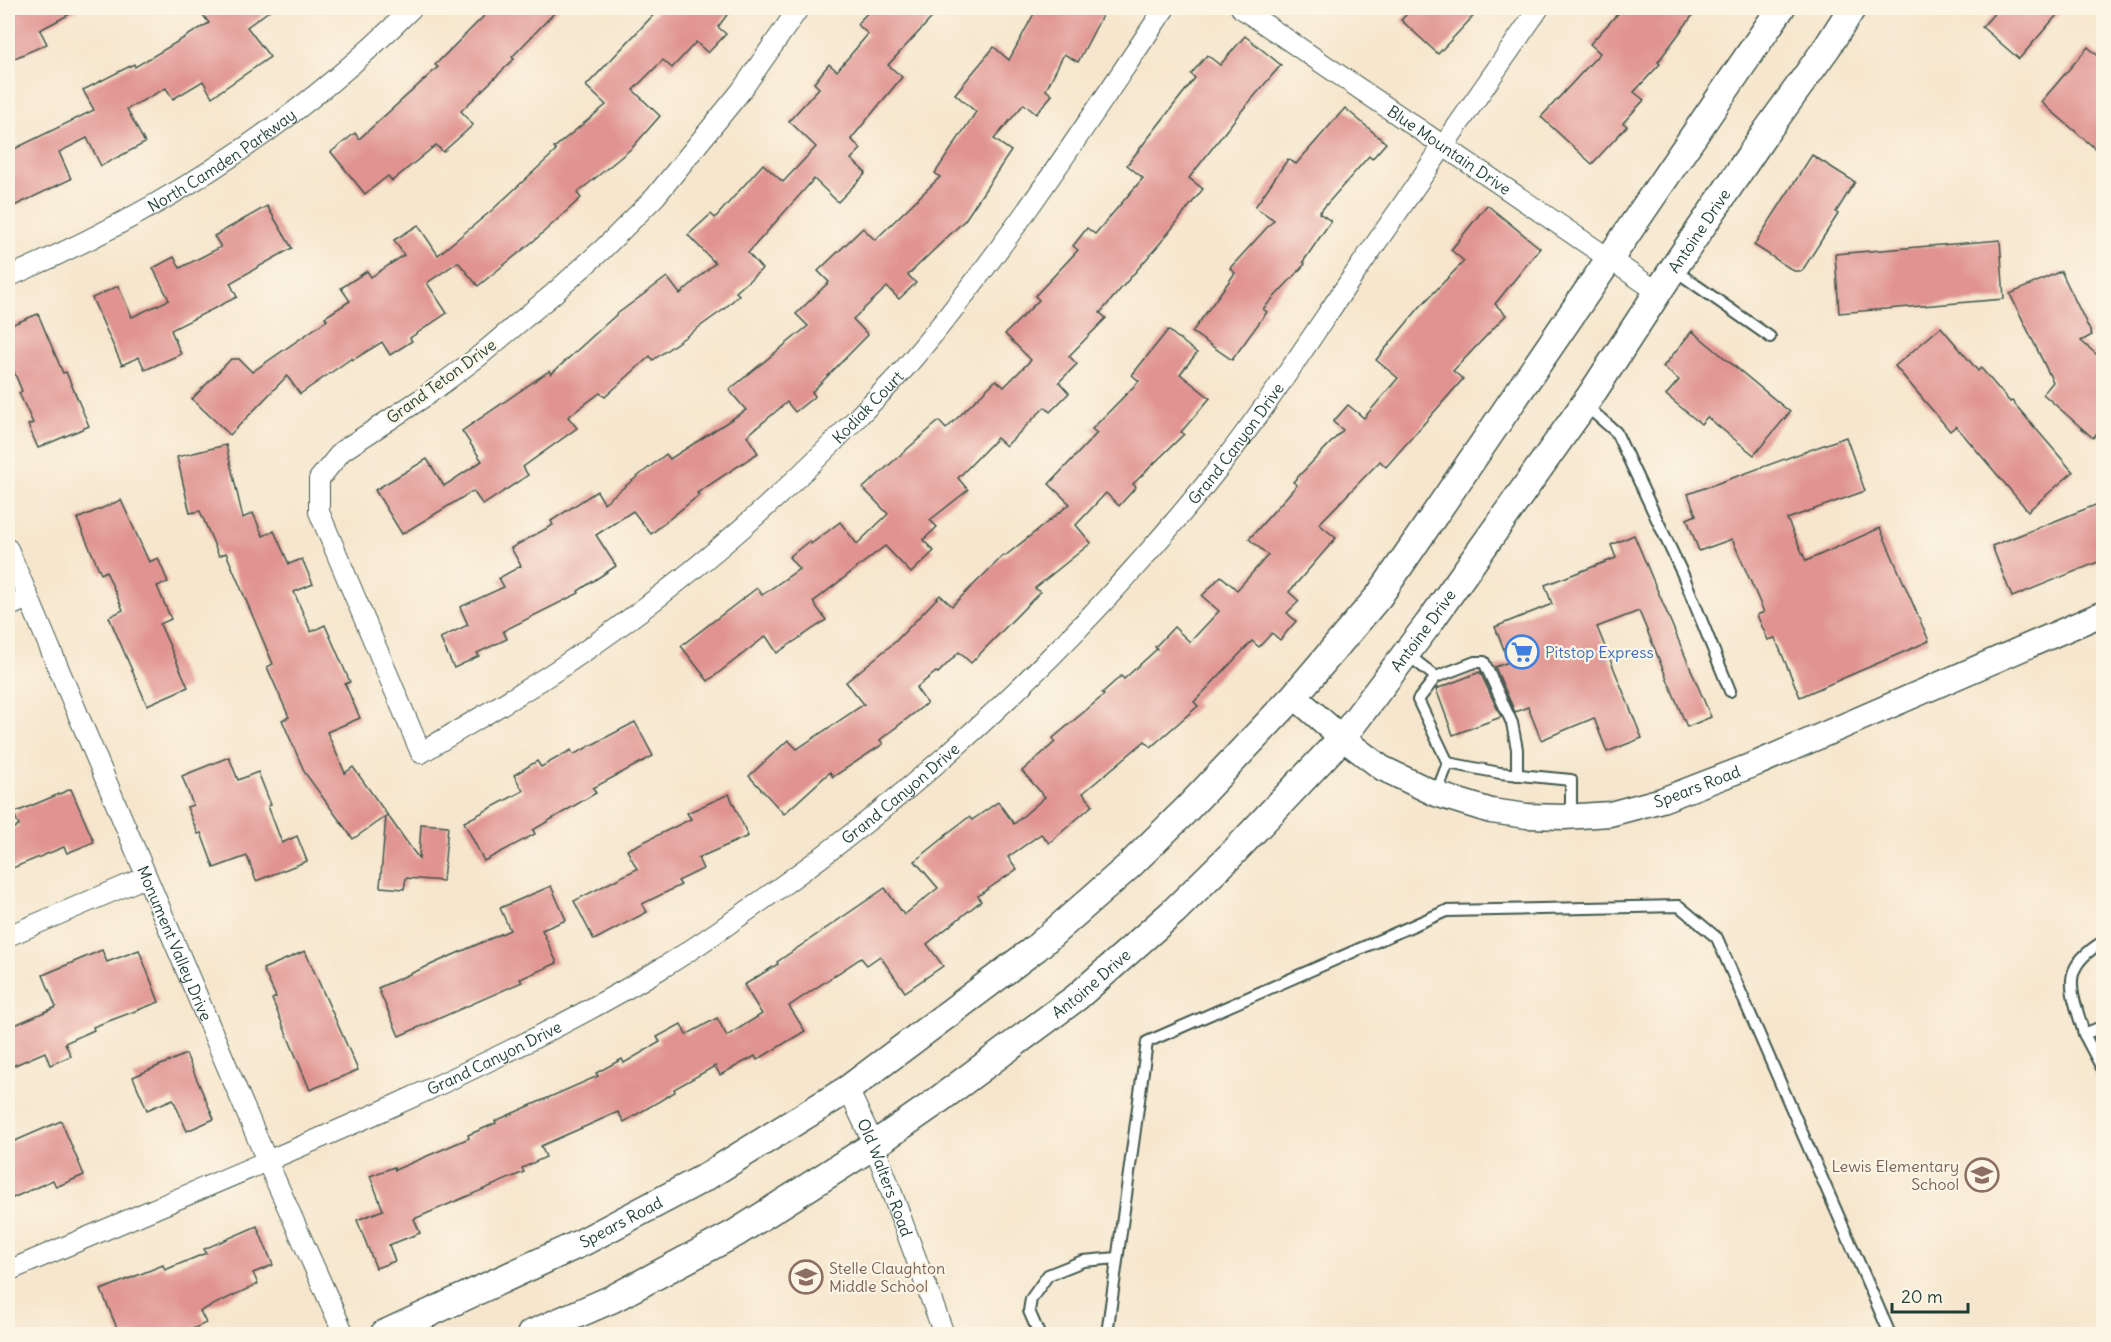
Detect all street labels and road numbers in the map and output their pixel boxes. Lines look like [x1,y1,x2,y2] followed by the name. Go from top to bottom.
[1384,101,1515,199] street label: Blue Mountain Drive
[144,104,300,216] street label: North Camden Parkway
[1664,185,1735,276] street label: Antoine Drive
[382,334,500,428] street label: Grand Teton Drive
[828,366,908,448] street label: Kodiak Court
[1183,379,1288,508] street label: Grand Canyon Drive
[1386,586,1460,675] street label: Antoine Drive
[837,739,963,848] street label: Grand Canyon Drive
[1652,761,1743,812] street label: Spears Road
[133,863,216,1024] street label: Monument Valley Drive
[1048,945,1134,1022] street label: Antoine Drive
[424,1016,565,1099] street label: Grand Canyon Drive
[853,1115,917,1239] street label: Old Walters Road
[576,1192,666,1252] street label: Spears Road

